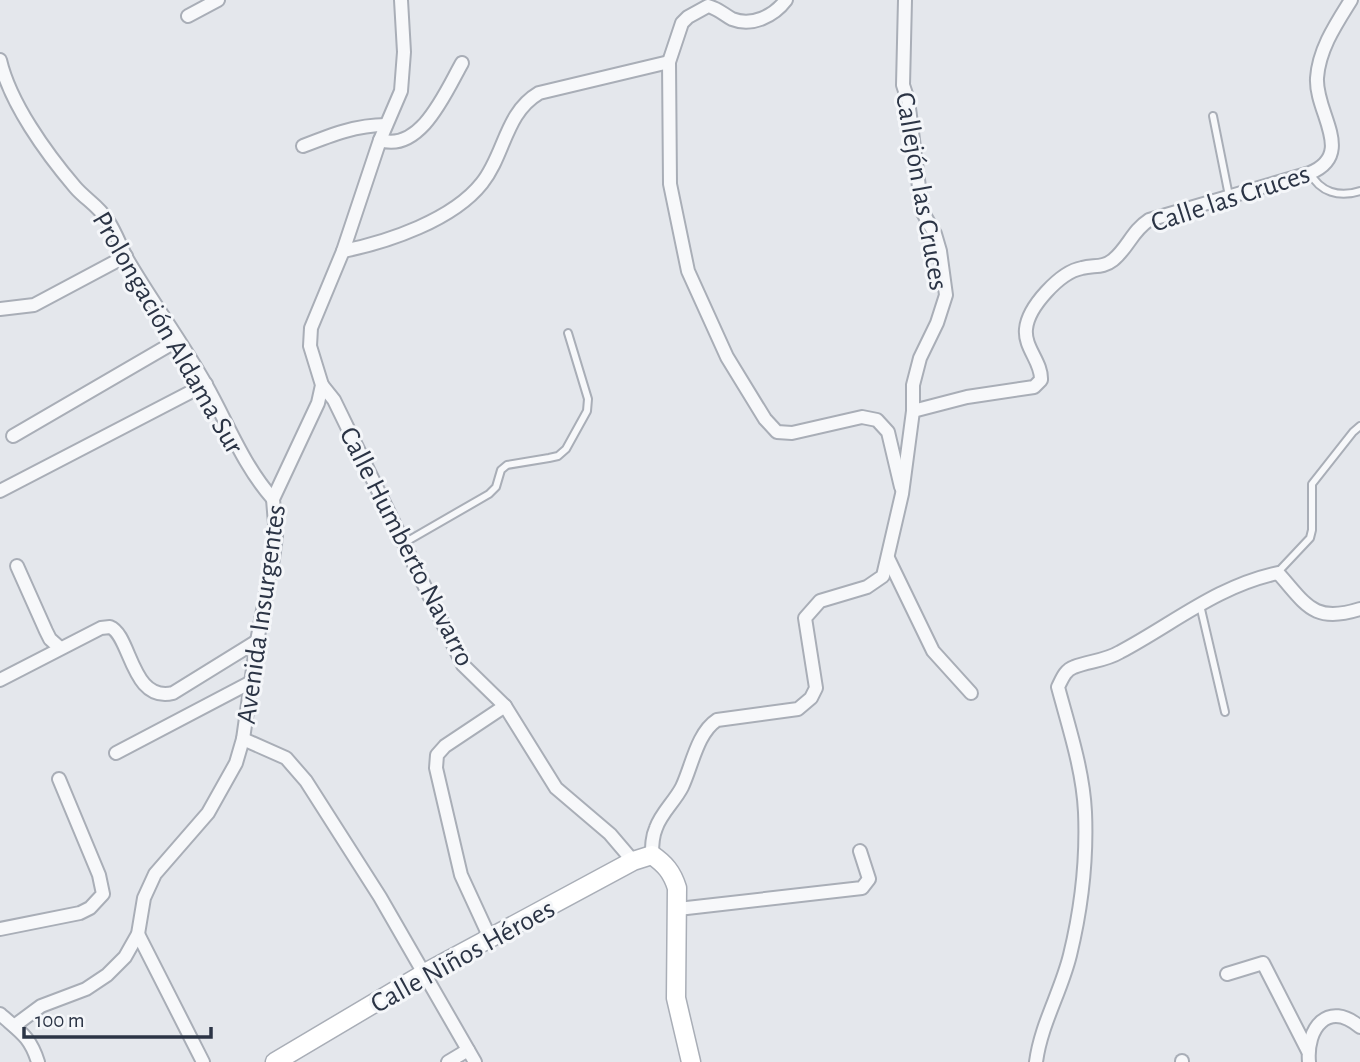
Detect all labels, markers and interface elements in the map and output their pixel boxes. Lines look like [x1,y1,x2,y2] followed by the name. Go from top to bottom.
[890,90,952,292] street label: Callejón las Cruces
[1148,160,1313,238] street label: Calle las Cruces
[87,207,248,459] street label: Prolongación Aldama Sur
[334,423,479,671] street label: Calle Humberto Navarro
[233,503,291,726] street label: Avenida Insurgentes
[366,895,560,1019] street label: Calle Niños Héroes
[24,996,212,1040] scale bar
[35,1010,85,1031] text: 100 m

